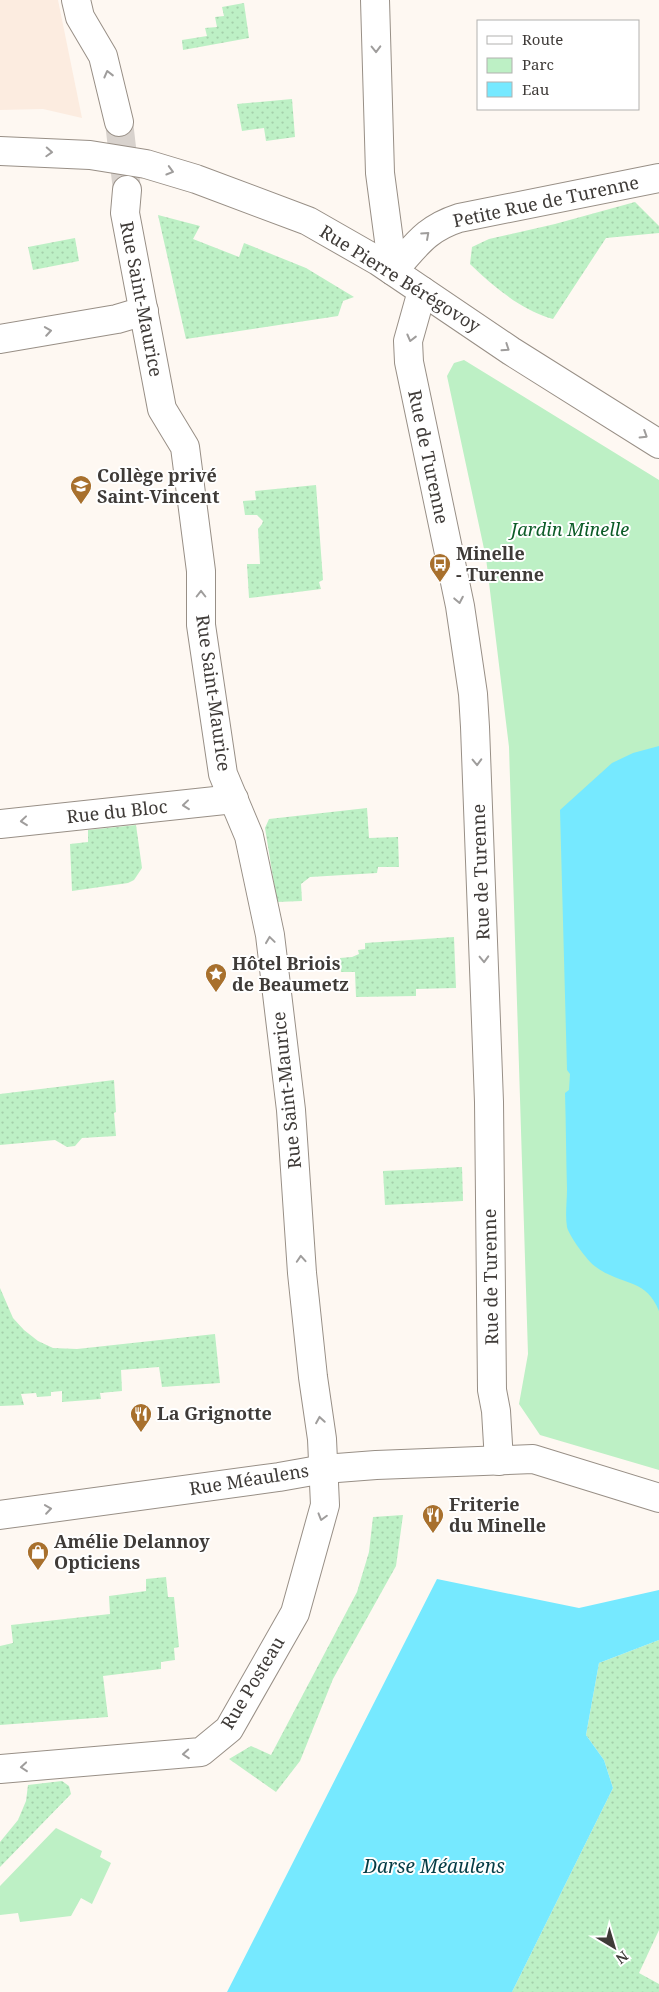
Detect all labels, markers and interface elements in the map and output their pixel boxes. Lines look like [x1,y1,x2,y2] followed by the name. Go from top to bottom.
[477,20,639,110] legend
[522,29,563,49] text: Route
[371,45,381,53] one-way arrow
[522,54,554,74] text: Parc
[103,70,114,79] one-way arrow
[522,79,550,99] text: Eau
[45,146,53,157] one-way arrow
[165,165,173,175] one-way arrow
[451,170,641,232] street label: Petite Rue de Turenne
[115,219,169,379] street label: Rue Saint-Maurice
[316,219,486,338] street label: Rue Pierre Bérégovoy
[420,232,429,241] one-way arrow
[44,326,52,336] one-way arrow
[406,334,417,343] one-way arrow
[501,342,510,351] one-way arrow
[403,388,455,526] street label: Rue de Turenne
[638,428,647,438] one-way arrow
[97,463,219,508] place label: Collège privé Saint-Vincent
[69,474,93,505] school or university icon: Collège privé Saint-Vincent
[508,517,629,541] park label: Jardin Minelle
[456,541,544,586] place label: Minelle - Turenne
[428,552,452,583] bus stop icon: Minelle - Turenne
[196,590,206,598] one-way arrow
[453,596,464,605] one-way arrow
[191,613,237,773] street label: Rue Saint-Maurice
[471,758,482,766] one-way arrow
[65,794,169,828] street label: Rue du Bloc
[182,799,190,810] one-way arrow
[466,803,494,941] street label: Rue de Turenne
[20,815,28,826] one-way arrow
[266,936,276,945] one-way arrow
[232,951,349,996] place label: Hôtel Briois de Beaumetz
[478,955,489,963] one-way arrow
[204,962,228,993] place icon: Hôtel Briois de Beaumetz
[266,1010,306,1170] street label: Rue Saint-Maurice
[477,1209,503,1345] street label: Rue de Turenne
[296,1254,307,1262] one-way arrow
[157,1401,272,1425] place label: La Grignotte
[129,1402,153,1433] restaurant icon: La Grignotte
[315,1416,325,1424] one-way arrow
[187,1458,310,1500] street label: Rue Méaulens
[449,1492,546,1537] place label: Friterie du Minelle
[421,1503,445,1534] restaurant icon: Friterie du Minelle
[44,1504,53,1514] one-way arrow
[317,1512,328,1521] one-way arrow
[54,1529,210,1574] place label: Amélie Delannoy Opticiens
[26,1540,50,1571] shop icon: Amélie Delannoy Opticiens
[215,1631,290,1733] street label: Rue Posteau
[182,1748,190,1759] one-way arrow
[20,1761,28,1772] one-way arrow
[362,1853,505,1879] water label: Darse Méaulens
[589,1922,639,1972] north arrow
[612,1947,633,1969] text: N

